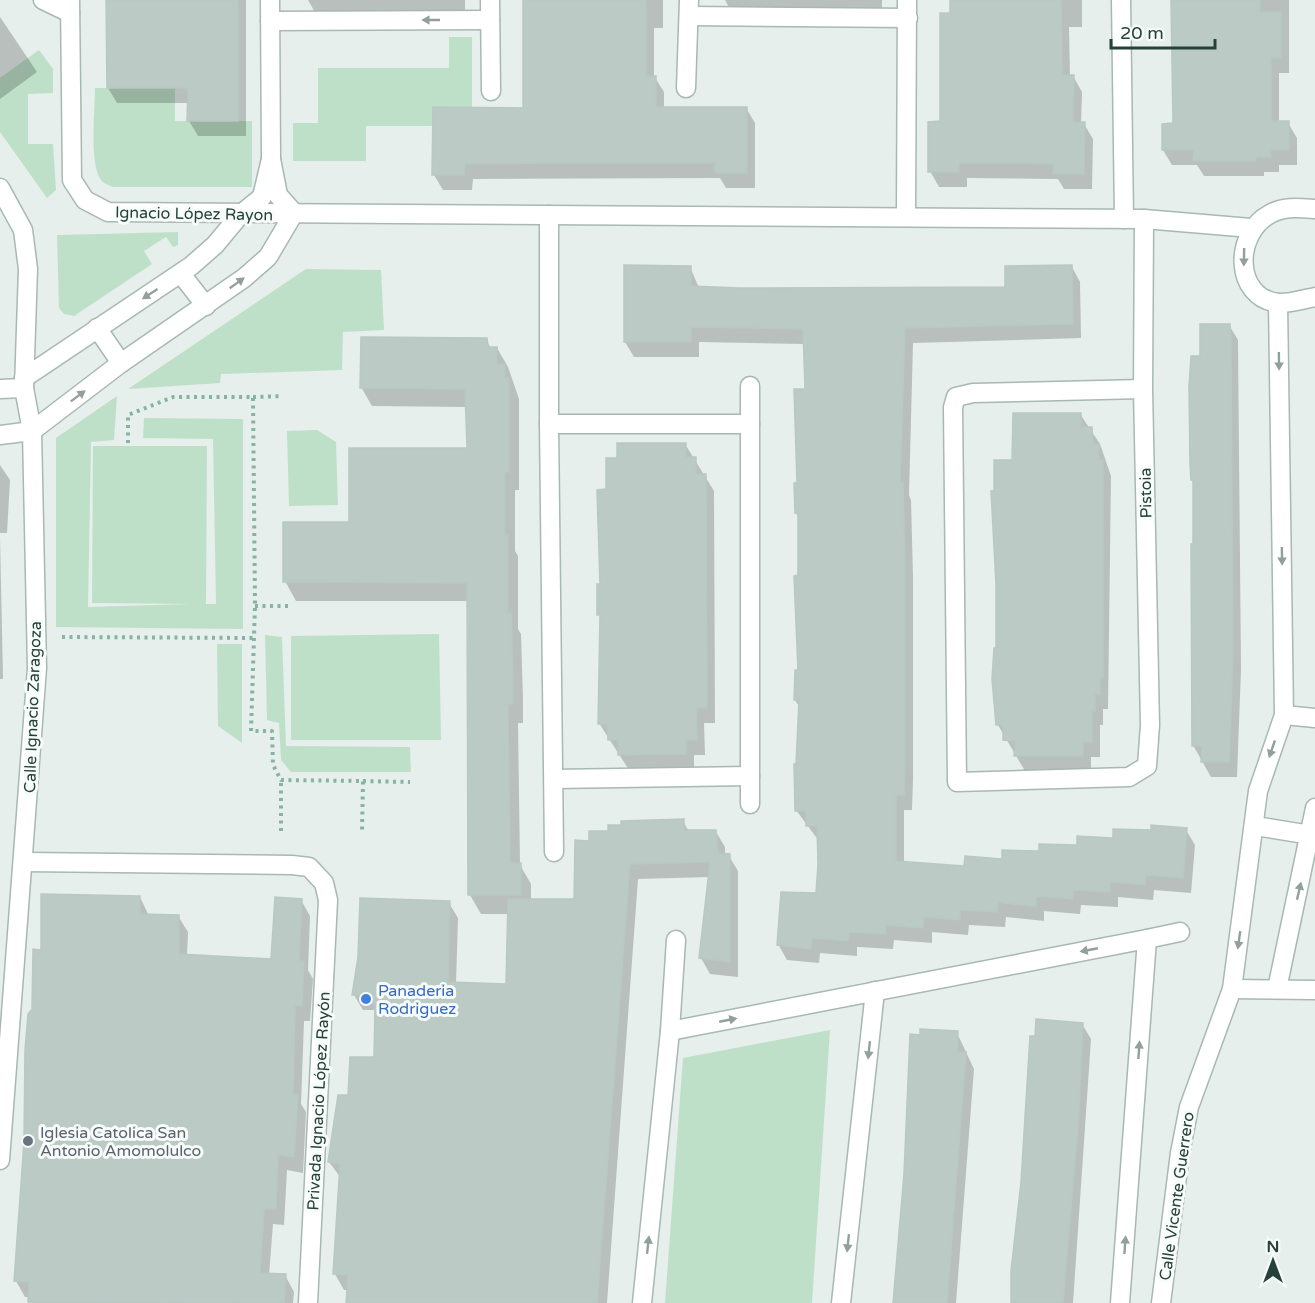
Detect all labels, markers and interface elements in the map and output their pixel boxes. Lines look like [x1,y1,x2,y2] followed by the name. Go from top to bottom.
[1111,12,1214,50] scale bar
[422,15,441,25] one-way arrow
[1120,22,1164,44] text: 20 m
[115,203,273,225] street label: Ignacio López Rayon
[1239,248,1249,267] one-way arrow
[230,277,245,289] one-way arrow
[142,289,158,300] one-way arrow
[1274,352,1284,371] one-way arrow
[70,390,86,402] one-way arrow
[1136,467,1156,519] street label: Pistoia
[1277,547,1287,566] one-way arrow
[20,621,46,793] street label: Calle Ignacio Zaragoza
[1267,740,1277,758] one-way arrow
[1294,882,1304,900] one-way arrow
[1234,931,1243,950] one-way arrow
[1080,946,1099,955] one-way arrow
[378,981,456,1019] place label: Panaderia Rodriguez
[303,991,335,1211] street label: Privada Ignacio López Rayón
[359,992,373,1006] marker: Panaderia Rodriguez
[719,1015,738,1024] one-way arrow
[864,1040,874,1059] one-way arrow
[1134,1041,1144,1060] one-way arrow
[1155,1111,1199,1282] street label: Calle Vicente Guerrero
[40,1123,201,1161] place label: Iglesia Catolica San Antonio Amomolulco
[21,1134,35,1148] marker: Iglesia Catolica San Antonio Amomolulco
[1243,1231,1303,1291] north arrow
[843,1234,852,1253] one-way arrow
[643,1235,653,1254] one-way arrow
[1120,1235,1129,1254] one-way arrow
[1267,1237,1279,1257] text: N

